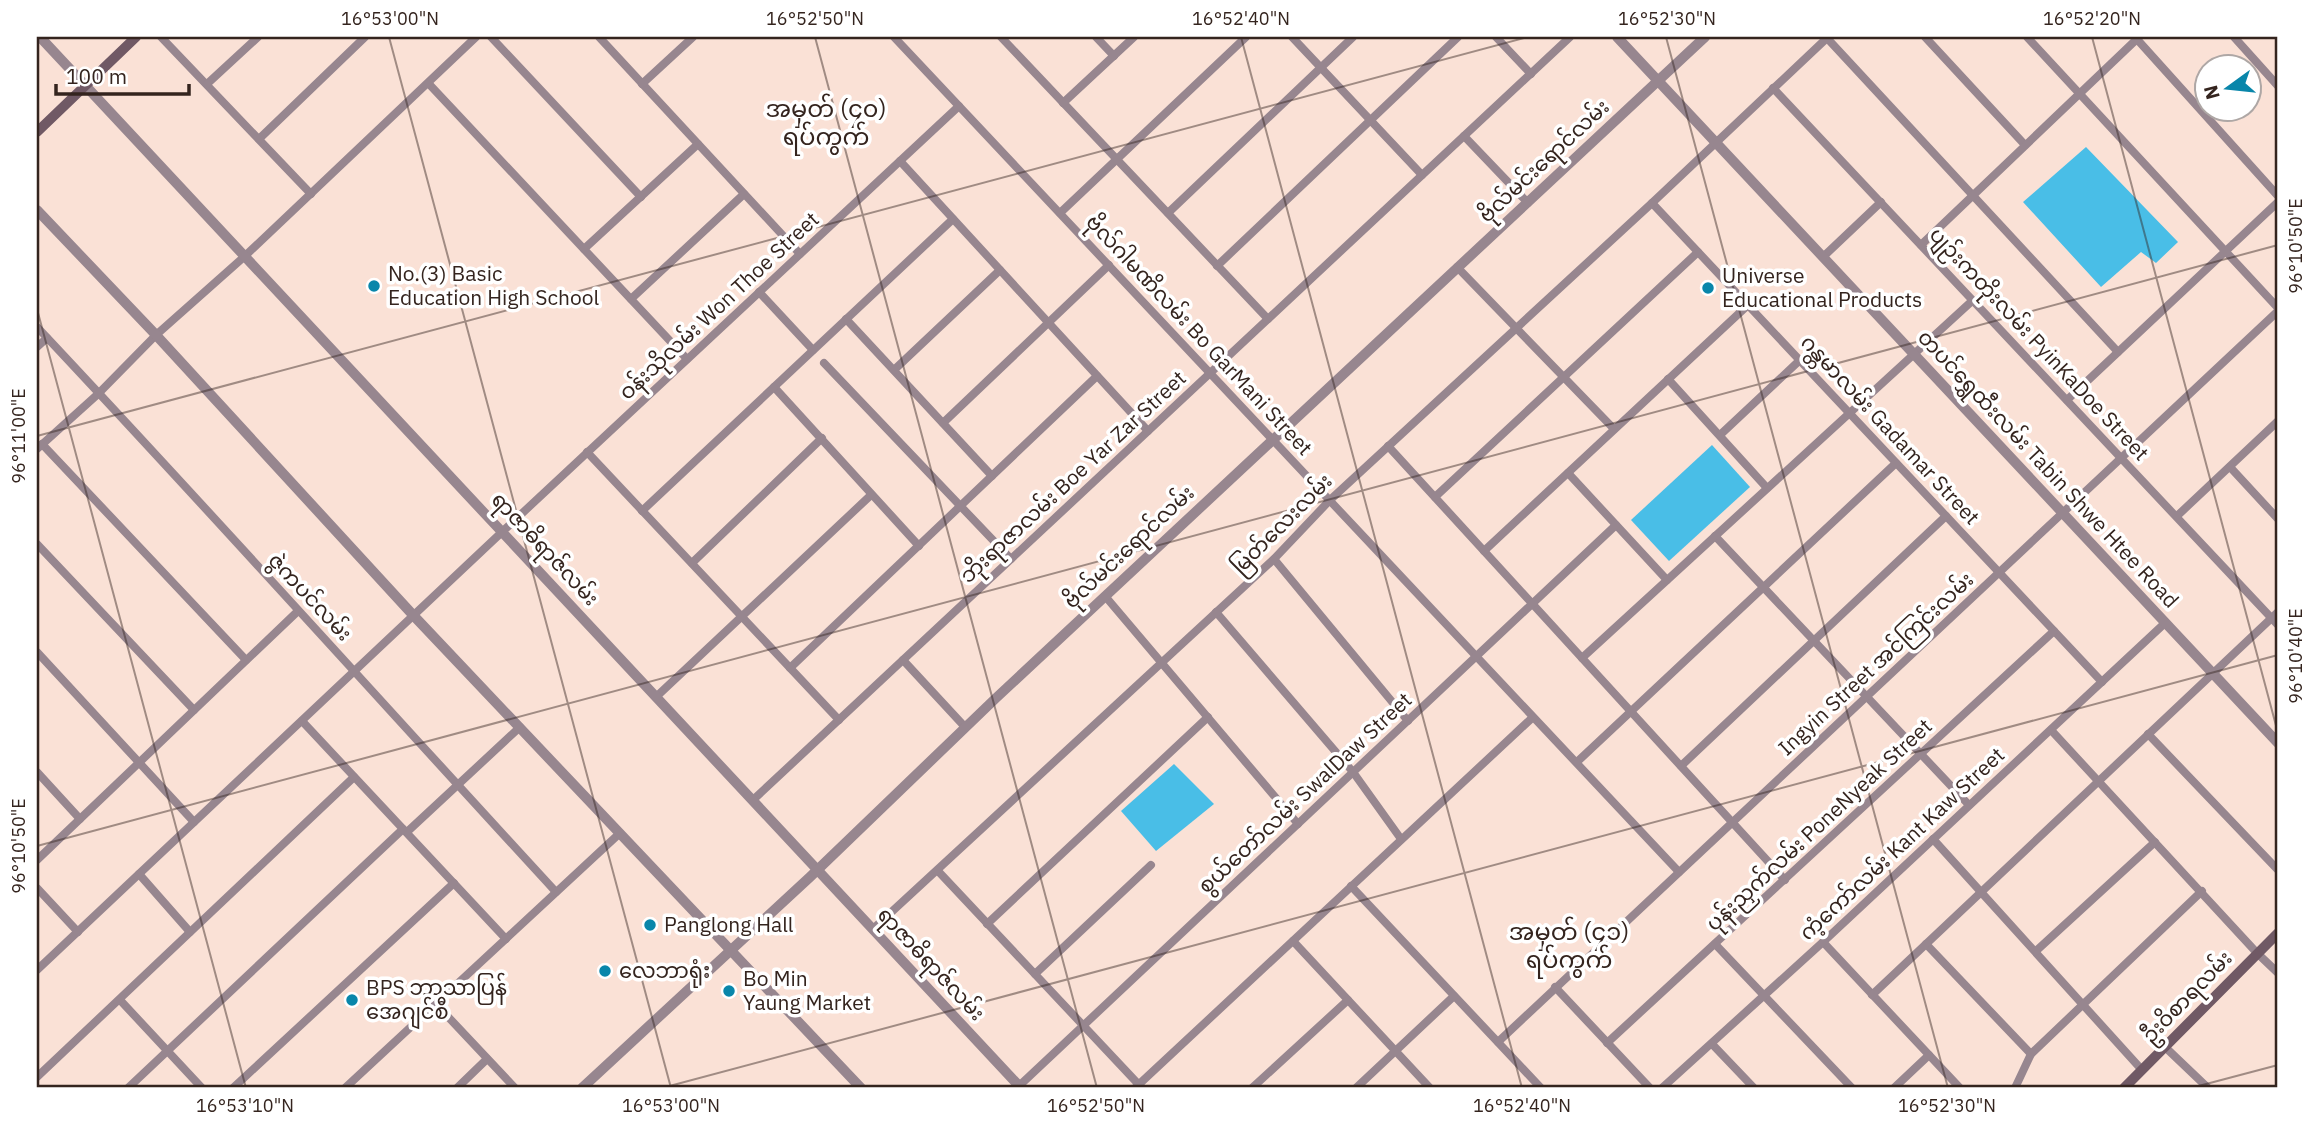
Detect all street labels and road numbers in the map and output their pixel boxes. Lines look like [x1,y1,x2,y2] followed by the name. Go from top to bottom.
[1471,92,1617,231] street label: ဗိုလ်မင်းရောင်လမ်း
[612,204,827,408] street label: ဝန်းသိုလမ်း Won Thoe Street
[1077,207,1320,464] street label: ဗိုလ်ဂါမဏိလမ်း Bo GarMani Street
[1920,220,2156,470] street label: ပျဉ်းကတိုးလမ်း PyinKaDoe Street
[1909,322,2186,616] street label: တပင်ရွှေထီးလမ်း Tabin Shwe Htee Road
[1792,328,1987,533] street label: ဂန္တမာလမ်း Gadamar Street
[952,363,1194,592] street label: ဘိုးရာဇာလမ်း Boe Yar Zar Street
[1224,466,1341,583] street label: မြတ်လေးလမ်း
[1056,478,1202,617] street label: ဗိုလ်မင်းရောင်လမ်း
[483,485,606,614] street label: ရာဇာဓိရာဇ်လမ်း
[260,546,360,648] street label: ဇွဲကပင်လမ်း
[1771,565,1982,764] street label: Ingyin Street အင်ကြင်းလမ်း
[1191,685,1419,901] street label: စွယ်တော်လမ်း SwalDaw Street
[1699,711,1940,940] street label: ပုန်းညှက်လမ်း PoneNyeak Street
[1792,740,2011,947] street label: ကံ့ကော်လမ်း Kant Kaw Street
[869,900,992,1029] street label: ရာဇာဓိရာဇ်လမ်း
[2134,943,2240,1051] street label: ဦးဝိစာရလမ်း

